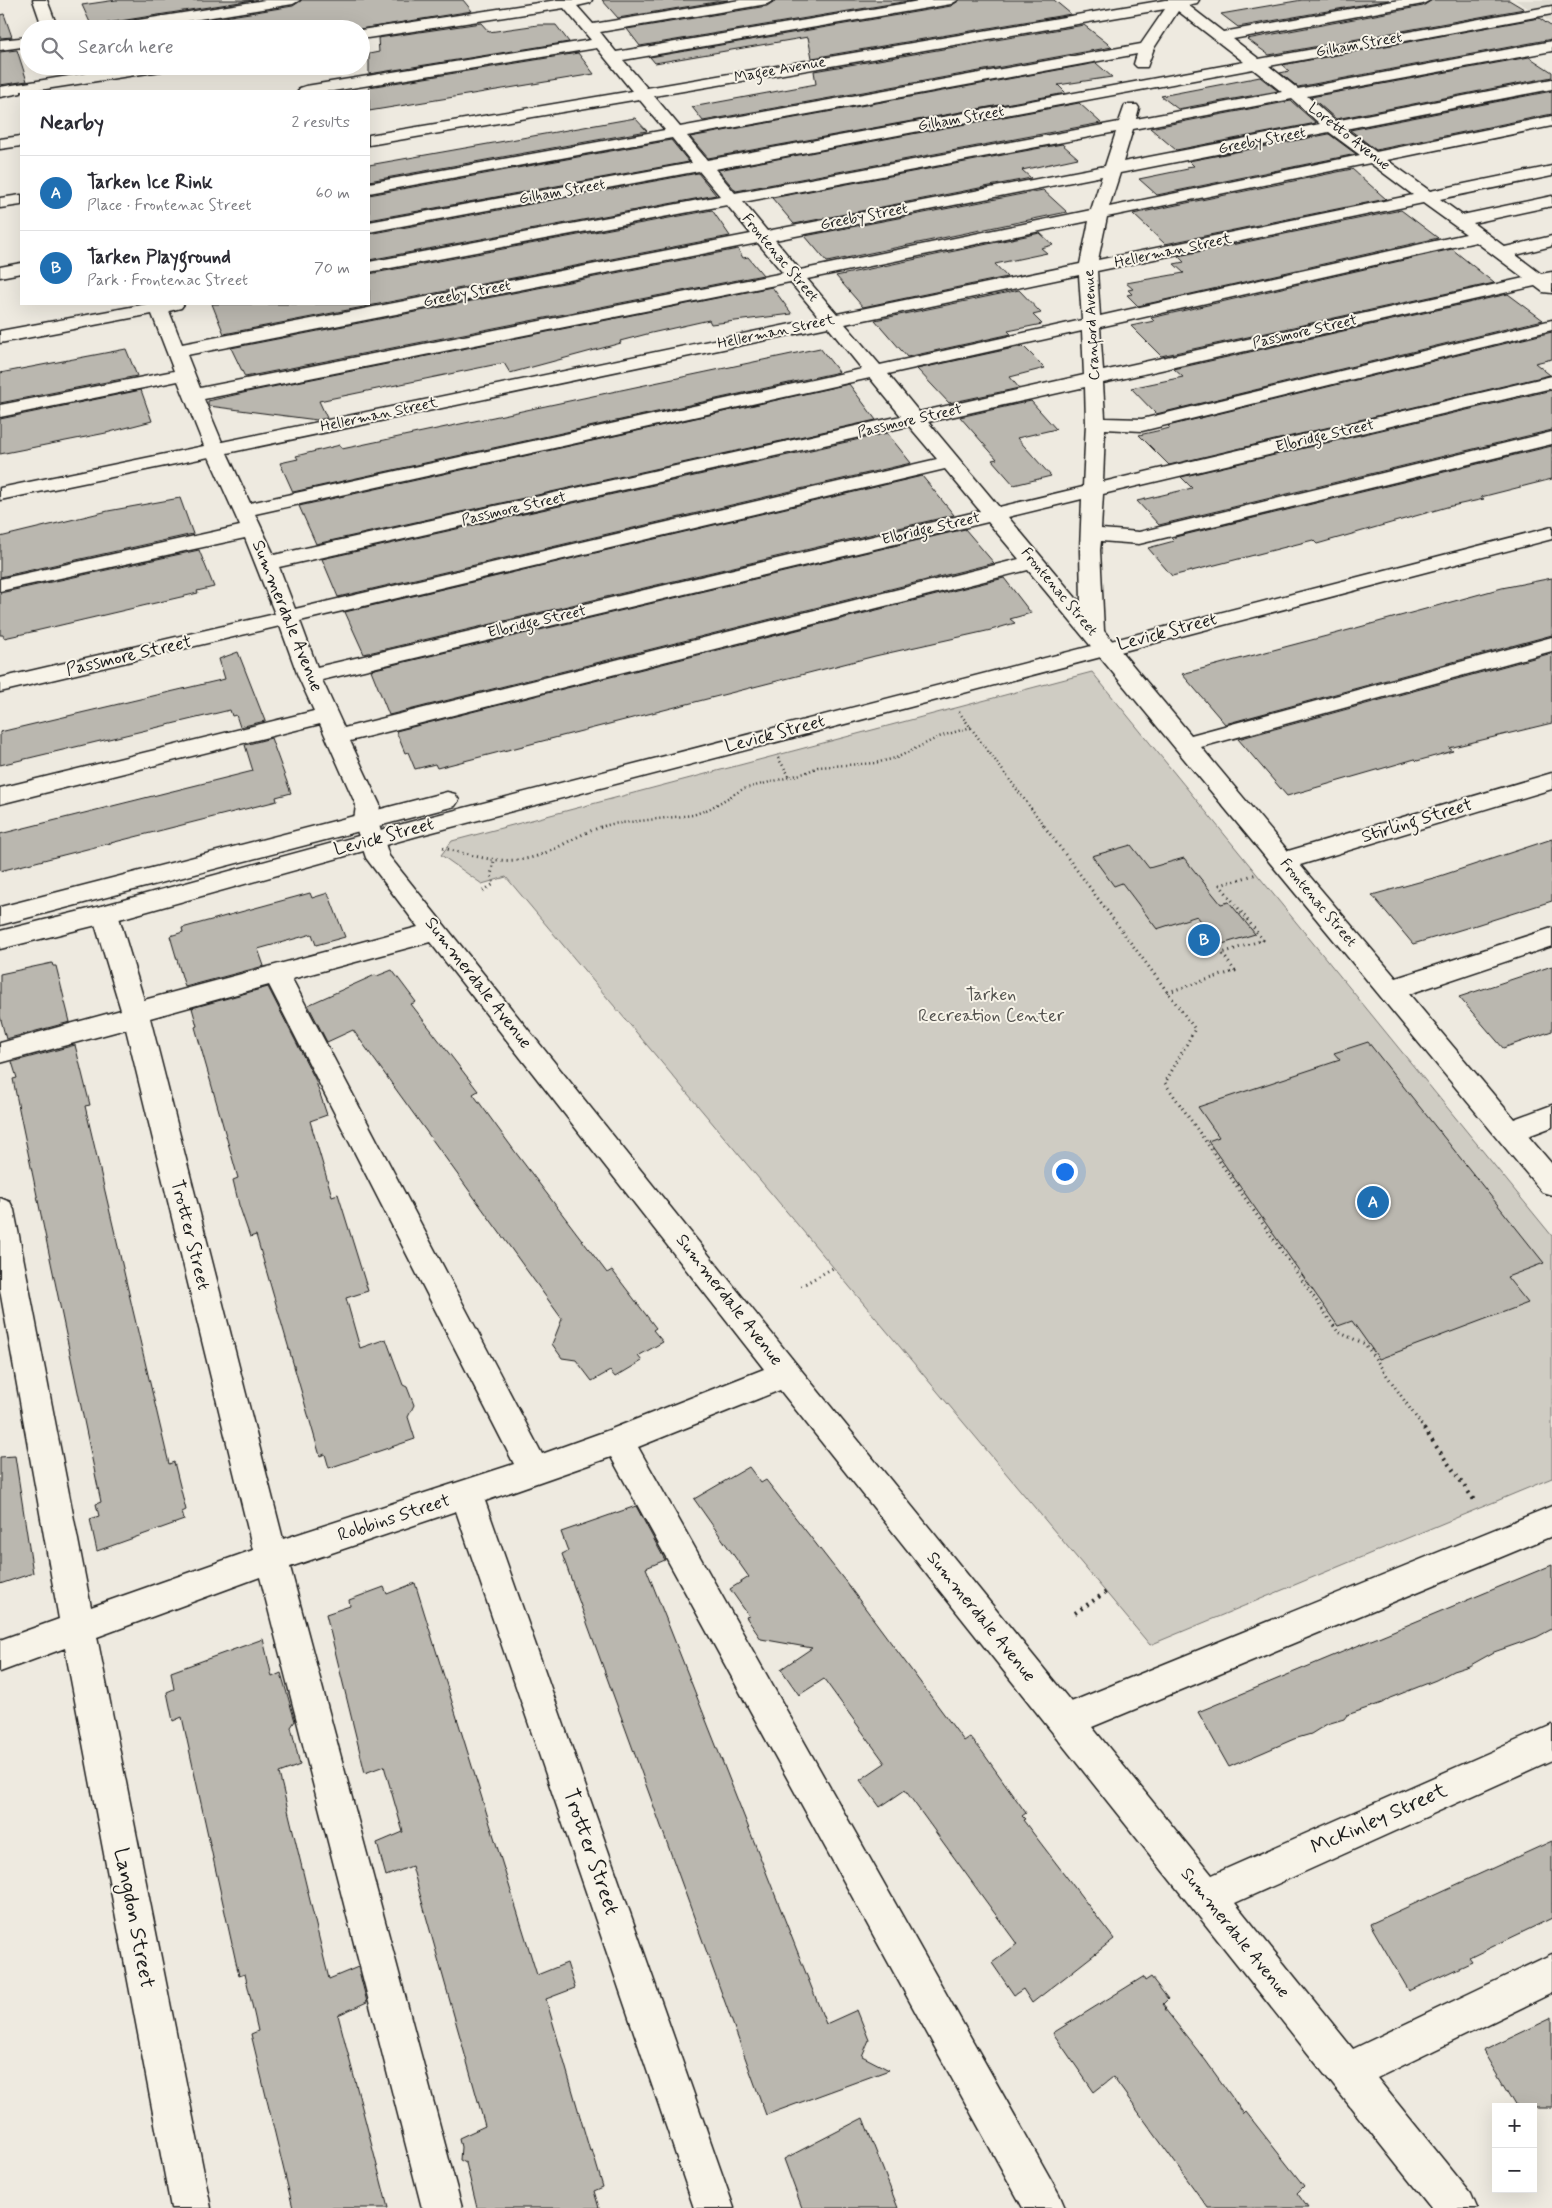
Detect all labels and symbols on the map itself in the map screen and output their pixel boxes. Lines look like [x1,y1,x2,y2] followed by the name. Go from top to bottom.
[1314,27,1404,62] street label: Gilham Street
[733,52,828,89] street label: Magee Avenue
[1304,99,1394,176] street label: Loretto Avenue
[916,101,1006,136] street label: Gilham Street
[1216,123,1308,159] street label: Greeby Street
[517,174,607,209] street label: Gilham Street
[818,199,910,235] street label: Greeby Street
[737,210,823,307] street label: Frontenac Street
[1113,229,1233,273] street label: Hellerman Street
[1079,269,1107,381] street label: Cranford Avenue
[421,276,513,312] street label: Greeby Street
[716,310,836,354] street label: Hellerman Street
[1251,310,1359,354] street label: Passmore Street
[319,393,439,437] street label: Hellerman Street
[856,399,964,443] street label: Passmore Street
[1274,415,1376,458] street label: Elbridge Street
[460,487,568,531] street label: Passmore Street
[880,508,982,551] street label: Elbridge Street
[246,537,328,695] street label: Summerdale Avenue
[1016,544,1102,641] street label: Frontenac Street
[486,601,588,644] street label: Elbridge Street
[1114,607,1220,657] street label: Levick Street
[64,630,194,682] street label: Passmore Street
[722,709,828,759] street label: Levick Street
[1359,793,1476,851] street label: Stirling Street
[331,812,437,862] street label: Levick Street
[1275,855,1361,952] street label: Frontenac Street
[419,912,537,1054] street label: Summerdale Avenue
[1188,921,1220,959] pin: B
[918,983,1065,1028] park label: Tarken Recreation Center
[1052,1159,1078,1185] your location
[165,1177,215,1293] street label: Trotter Street
[1357,1183,1389,1221] pin: A
[670,1229,788,1371] street label: Summerdale Avenue
[335,1489,453,1547] street label: Robbins Street
[921,1547,1041,1687] street label: Summerdale Avenue
[1306,1776,1452,1862] street label: McKinley Street
[556,1785,626,1919] street label: Trotter Street
[106,1845,161,1991] street label: Langdon Street
[1175,1863,1295,2003] street label: Summerdale Avenue

